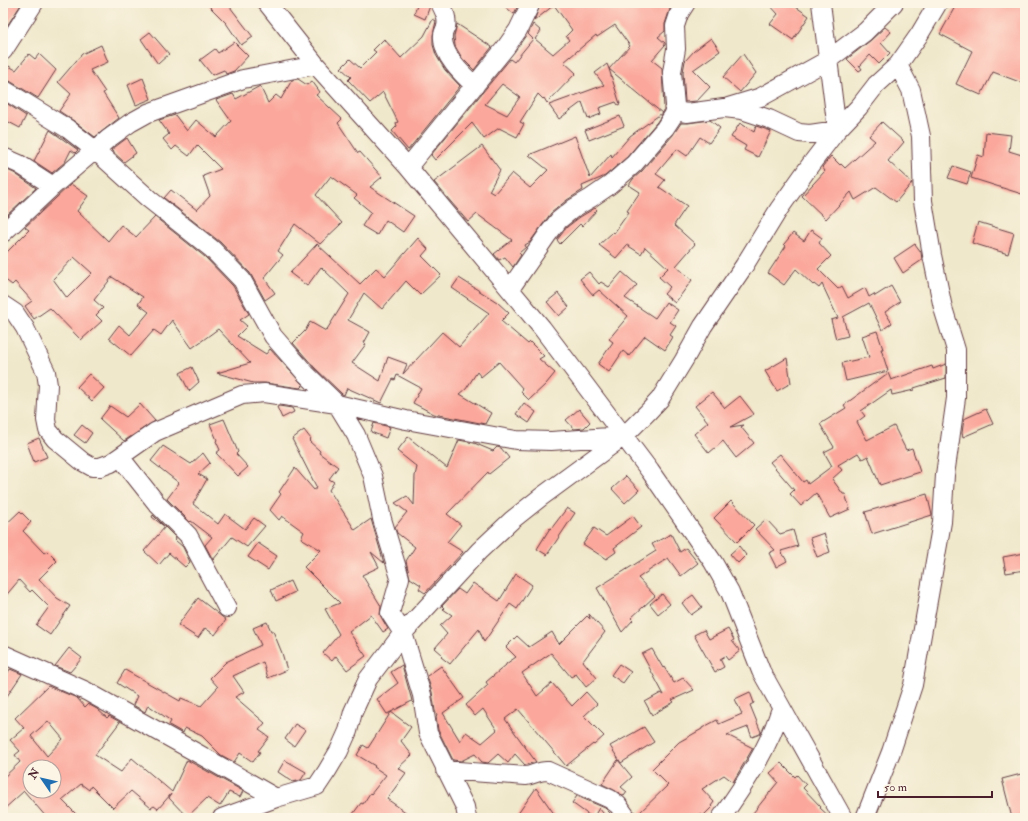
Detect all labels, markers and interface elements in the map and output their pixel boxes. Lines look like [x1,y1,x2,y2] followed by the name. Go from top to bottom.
[22,759,62,799] north arrow
[25,765,43,782] text: N
[878,773,992,799] scale bar
[884,780,908,795] text: 50 m

